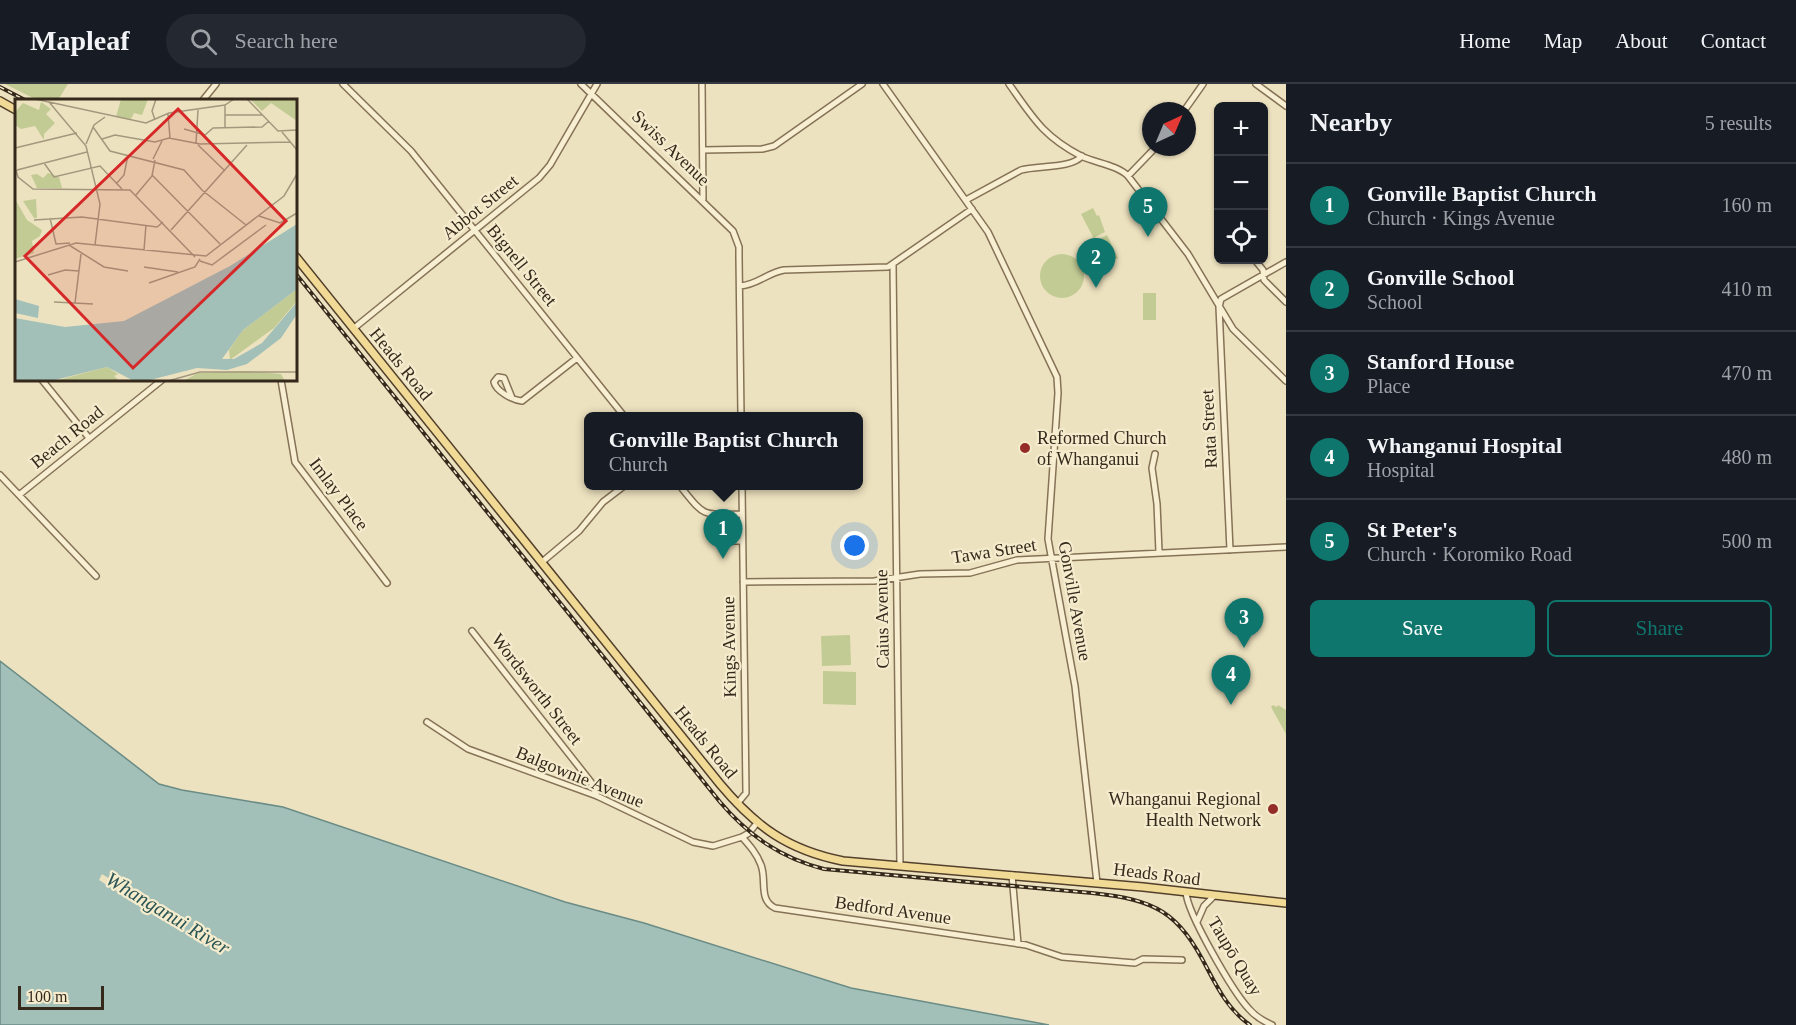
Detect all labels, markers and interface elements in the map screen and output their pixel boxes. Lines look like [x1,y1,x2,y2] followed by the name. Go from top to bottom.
[166,14,586,68] search box
[30,25,130,56] text: Mapleaf
[187,25,220,58] icon: search
[235,28,338,53] text: Search here
[1459,29,1511,53] text: Home
[1544,29,1582,53] text: Map
[1615,29,1668,53] text: About
[1701,29,1766,53] text: Contact
[15,99,297,381] inset map
[1142,102,1196,156] north arrow
[1214,102,1268,264] map controls
[1214,102,1268,156] button: +
[628,106,714,190] street label: Swiss Avenue
[1310,108,1392,137] text: Nearby
[1705,112,1772,134] text: 5 results
[1214,156,1268,210] button: −
[438,170,522,244] street label: Abbot Street
[1367,181,1596,206] text: Gonville Baptist Church
[1128,188,1168,237] pin: 5
[1325,194,1335,216] text: 1
[1721,194,1772,216] text: 160 m
[1367,207,1555,229] text: Church · Kings Avenue
[1214,210,1268,264] button: locate
[483,220,561,310] street label: Bignell Street
[1076,238,1116,288] pin: 2
[1367,265,1514,290] text: Gonville School
[1325,278,1335,300] text: 2
[1721,278,1772,300] text: 410 m
[1367,291,1423,313] text: School
[366,324,436,404] street label: Heads Road
[1367,349,1514,374] text: Stanford House
[1325,362,1335,384] text: 3
[1721,362,1772,384] text: 470 m
[1367,375,1410,397] text: Place
[1197,389,1221,469] street label: Rata Street
[27,402,107,472] street label: Beach Road
[584,412,863,490] popup
[609,427,838,452] text: Gonville Baptist Church
[1037,428,1166,469] place label: Reformed Church of Whanganui
[1367,433,1562,458] text: Whanganui Hospital
[1018,441,1032,455] marker: Reformed Church of Whanganui
[1325,446,1335,468] text: 4
[1721,446,1772,468] text: 480 m
[609,453,668,475] text: Church
[305,454,373,534] street label: Imlay Place
[1367,459,1435,481] text: Hospital
[704,510,742,559] pin: 1
[1367,517,1457,542] text: St Peter's
[1325,530,1335,552] text: 5
[1721,530,1772,552] text: 500 m
[840,531,869,560] your location
[950,534,1038,568] street label: Tawa Street
[1055,540,1095,662] street label: Gonville Avenue
[1367,543,1572,565] text: Church · Koromiko Road
[871,569,893,669] street label: Caius Avenue
[718,596,740,698] street label: Kings Avenue
[1224,598,1264,648] pin: 3
[1310,600,1535,657] button: Save
[1547,600,1772,657] button: Share
[488,630,586,748] street label: Wordsworth Street
[1212,656,1250,705] pin: 4
[671,702,741,782] street label: Heads Road
[513,742,647,812] street label: Balgownie Avenue
[1109,789,1261,830] place label: Whanganui Regional Health Network
[1266,802,1280,816] marker: Whanganui Regional Health Network
[1112,859,1202,889] street label: Heads Road
[102,867,234,960] water label: Whanganui River
[834,892,952,928] street label: Bedford Avenue
[1204,913,1266,999] street label: Taupō Quay
[18,983,104,1010] scale bar
[27,988,67,1005] text: 100 m

